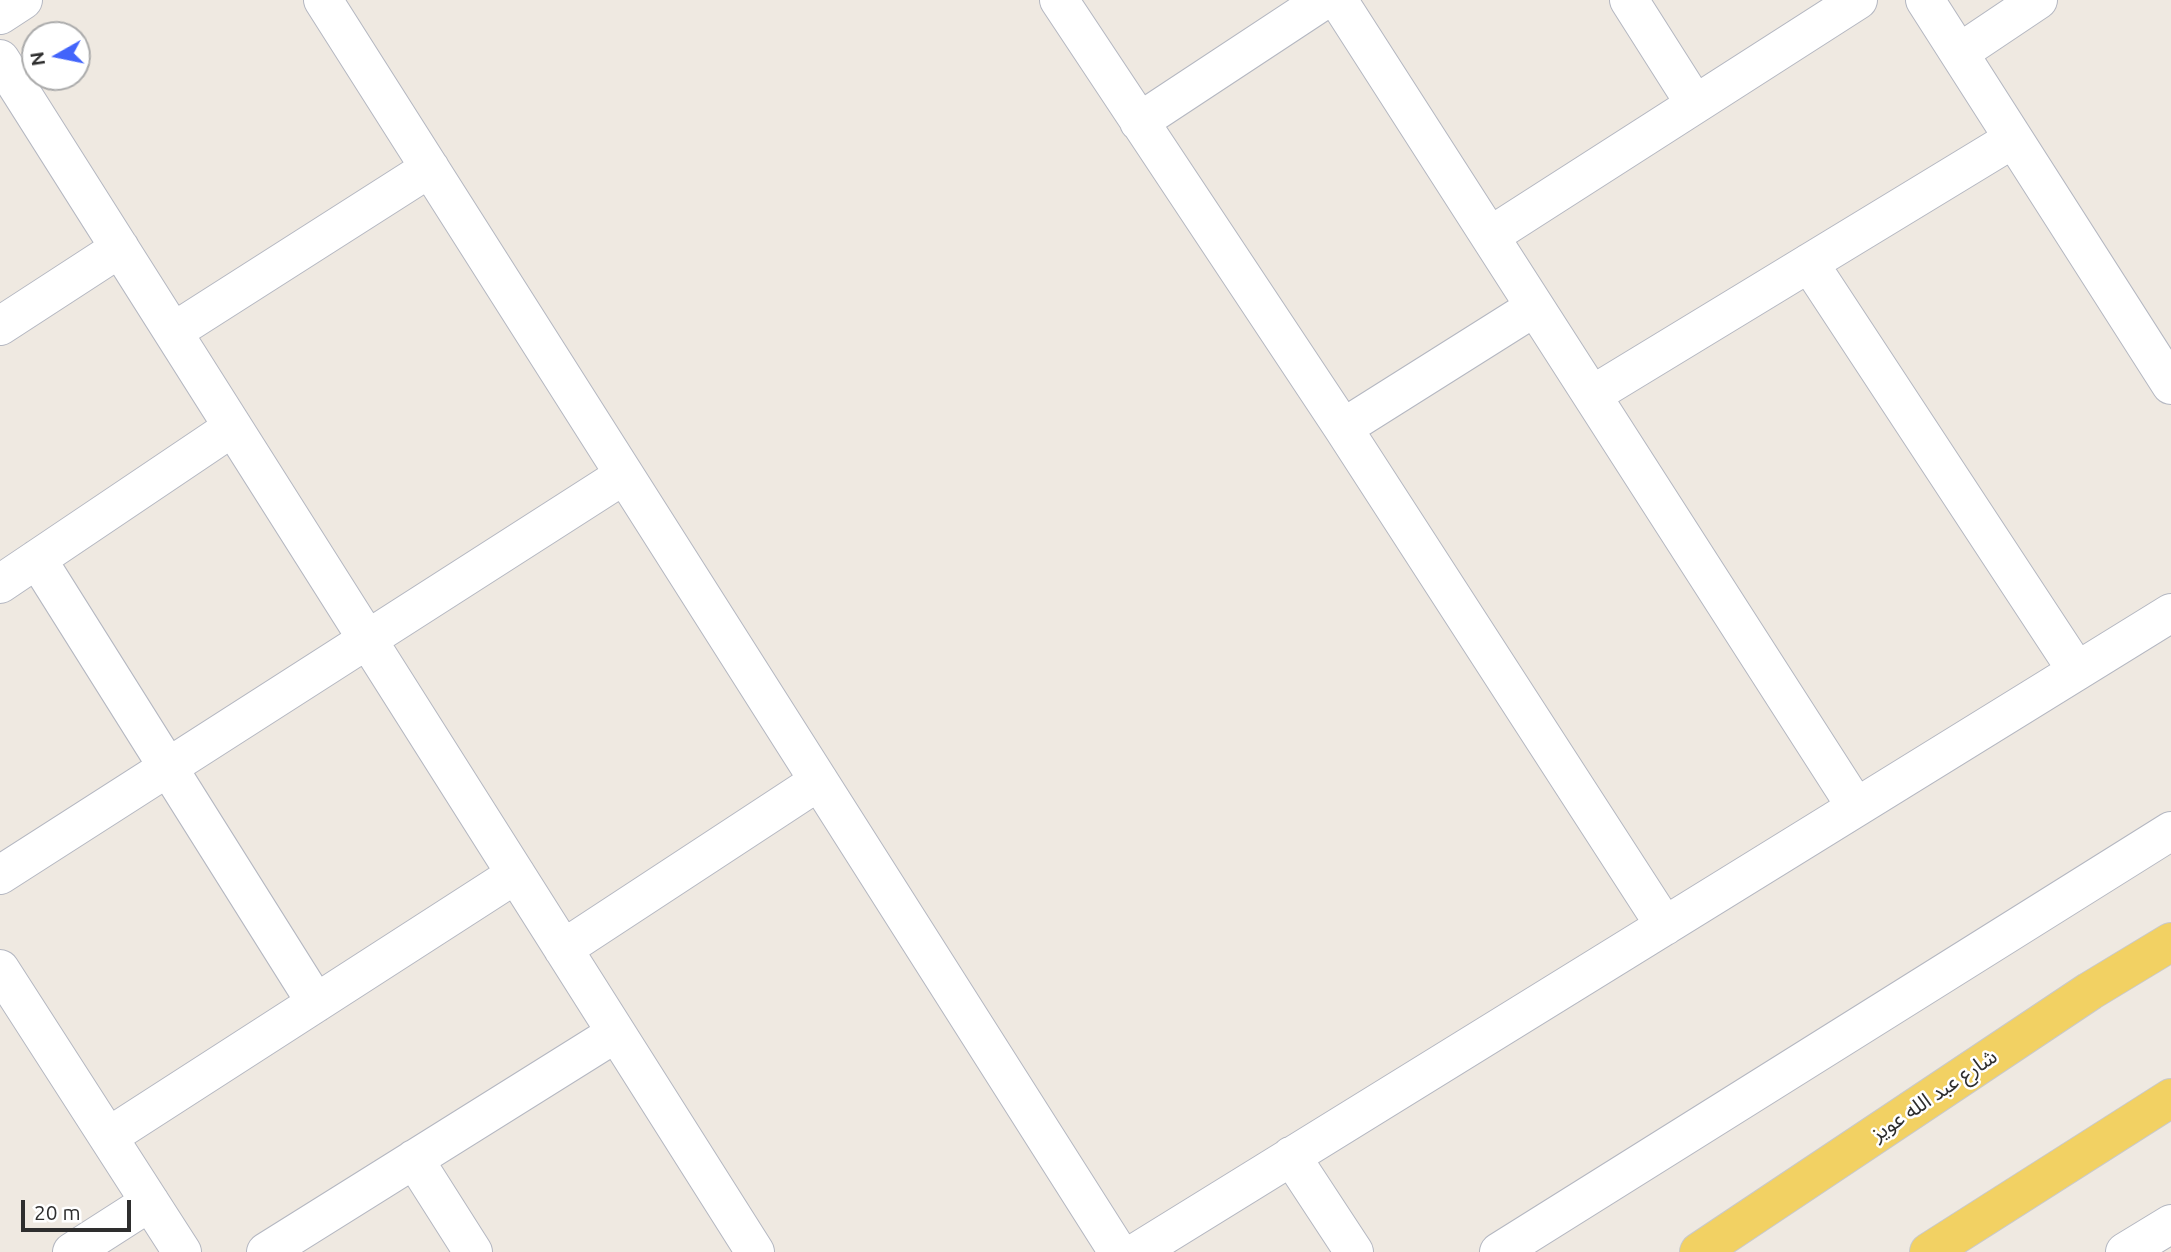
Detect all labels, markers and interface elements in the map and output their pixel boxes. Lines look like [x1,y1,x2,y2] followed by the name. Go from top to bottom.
[21,21,91,91] north arrow
[25,50,49,68] text: N
[1866,1044,2002,1146] street label: شارع عبد الله عويز
[24,1186,135,1230] scale bar
[34,1200,81,1224] text: 20 m

